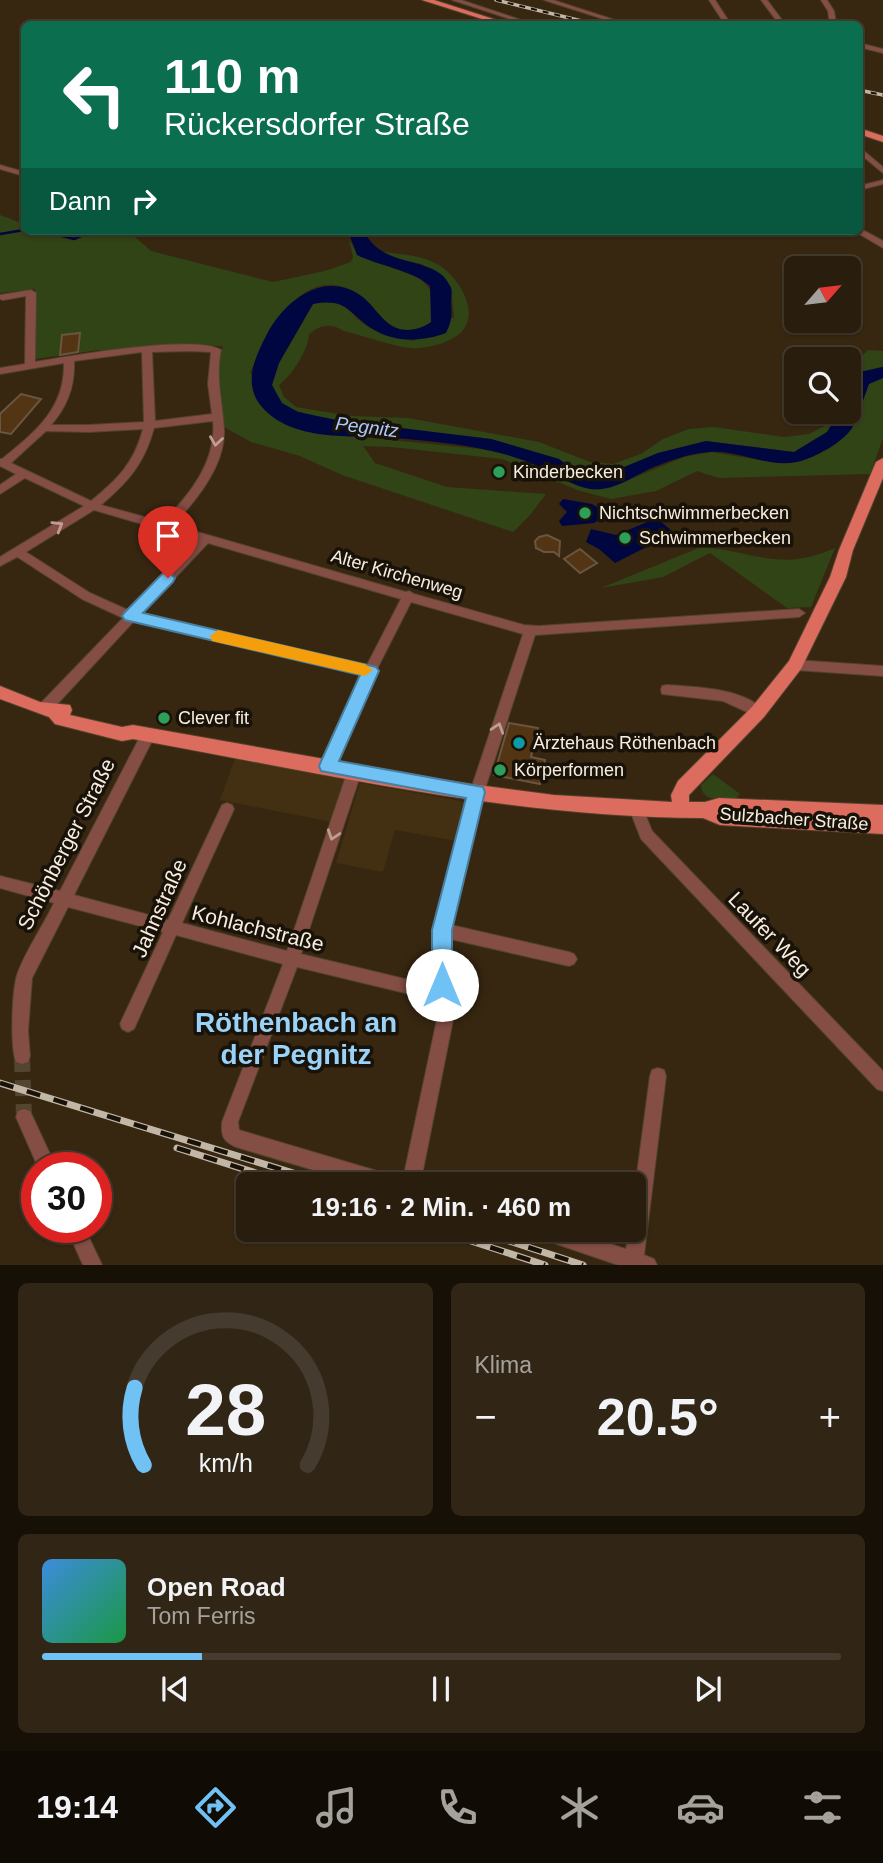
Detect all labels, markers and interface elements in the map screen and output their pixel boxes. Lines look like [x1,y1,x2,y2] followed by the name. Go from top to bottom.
[49,49,140,140] icon: left
[164,49,300,103] text: 110 m
[164,106,470,142] text: Rückersdorfer Straße
[125,182,163,220] icon: right
[49,186,111,216] text: Dann
[784,256,861,332] north arrow
[784,256,861,424] map controls
[784,347,861,424] button: search
[334,413,400,441] water label: Pegnitz
[209,435,224,447] one-way arrow
[513,462,623,482] place label: Kinderbecken
[491,464,507,480] marker: Kinderbecken
[599,503,789,523] place label: Nichtschwimmerbecken
[577,505,593,521] marker: Nichtschwimmerbecken
[138,506,198,578] pin
[149,517,187,555] icon: arrive
[50,522,63,535] one-way arrow
[639,528,791,548] place label: Schwimmerbecken
[617,530,633,546] marker: Schwimmerbecken
[329,546,465,602] street label: Alter Kirchenweg
[178,708,249,728] place label: Clever fit
[156,710,172,726] marker: Clever fit
[490,722,504,734] one-way arrow
[533,733,716,753] place label: Ärztehaus Röthenbach
[511,735,527,751] marker: Ärztehaus Röthenbach
[13,755,119,933] street label: Schönberger Straße
[514,760,624,780] place label: Körperformen
[492,762,508,778] marker: Körperformen
[719,804,869,834] street label: Sulzbacher Straße
[327,829,342,841] one-way arrow
[127,855,191,961] street label: Jahnstraße
[724,887,816,981] street label: Laufer Weg
[190,900,326,956] street label: Kohlachstraße
[405,948,479,1022] position arrow
[195,1007,397,1070] district label: Röthenbach an der Pegnitz
[21,1152,112,1243] speed limit sign: 30
[311,1192,571,1222] text: 19:16 · 2 Min. · 460 m
[475,1352,532,1378] text: Klima
[185,1370,266,1451] text: 28
[597,1388,719,1446] text: 20.5°
[475,1396,497,1438] text: −
[819,1396,841,1438] text: +
[198,1449,252,1477] text: km/h
[147,1572,286,1602] text: Open Road
[147,1603,256,1629] text: Tom Ferris
[156,1670,194,1708] icon: previous
[422,1670,460,1708] icon: pause
[689,1670,727,1708] icon: next
[191,1783,240,1832] icon: directions
[312,1783,361,1832] icon: music
[433,1783,482,1832] icon: phone
[555,1783,604,1832] icon: climate
[676,1783,725,1832] icon: car
[798,1783,847,1832] icon: filters
[36,1789,118,1825] text: 19:14

